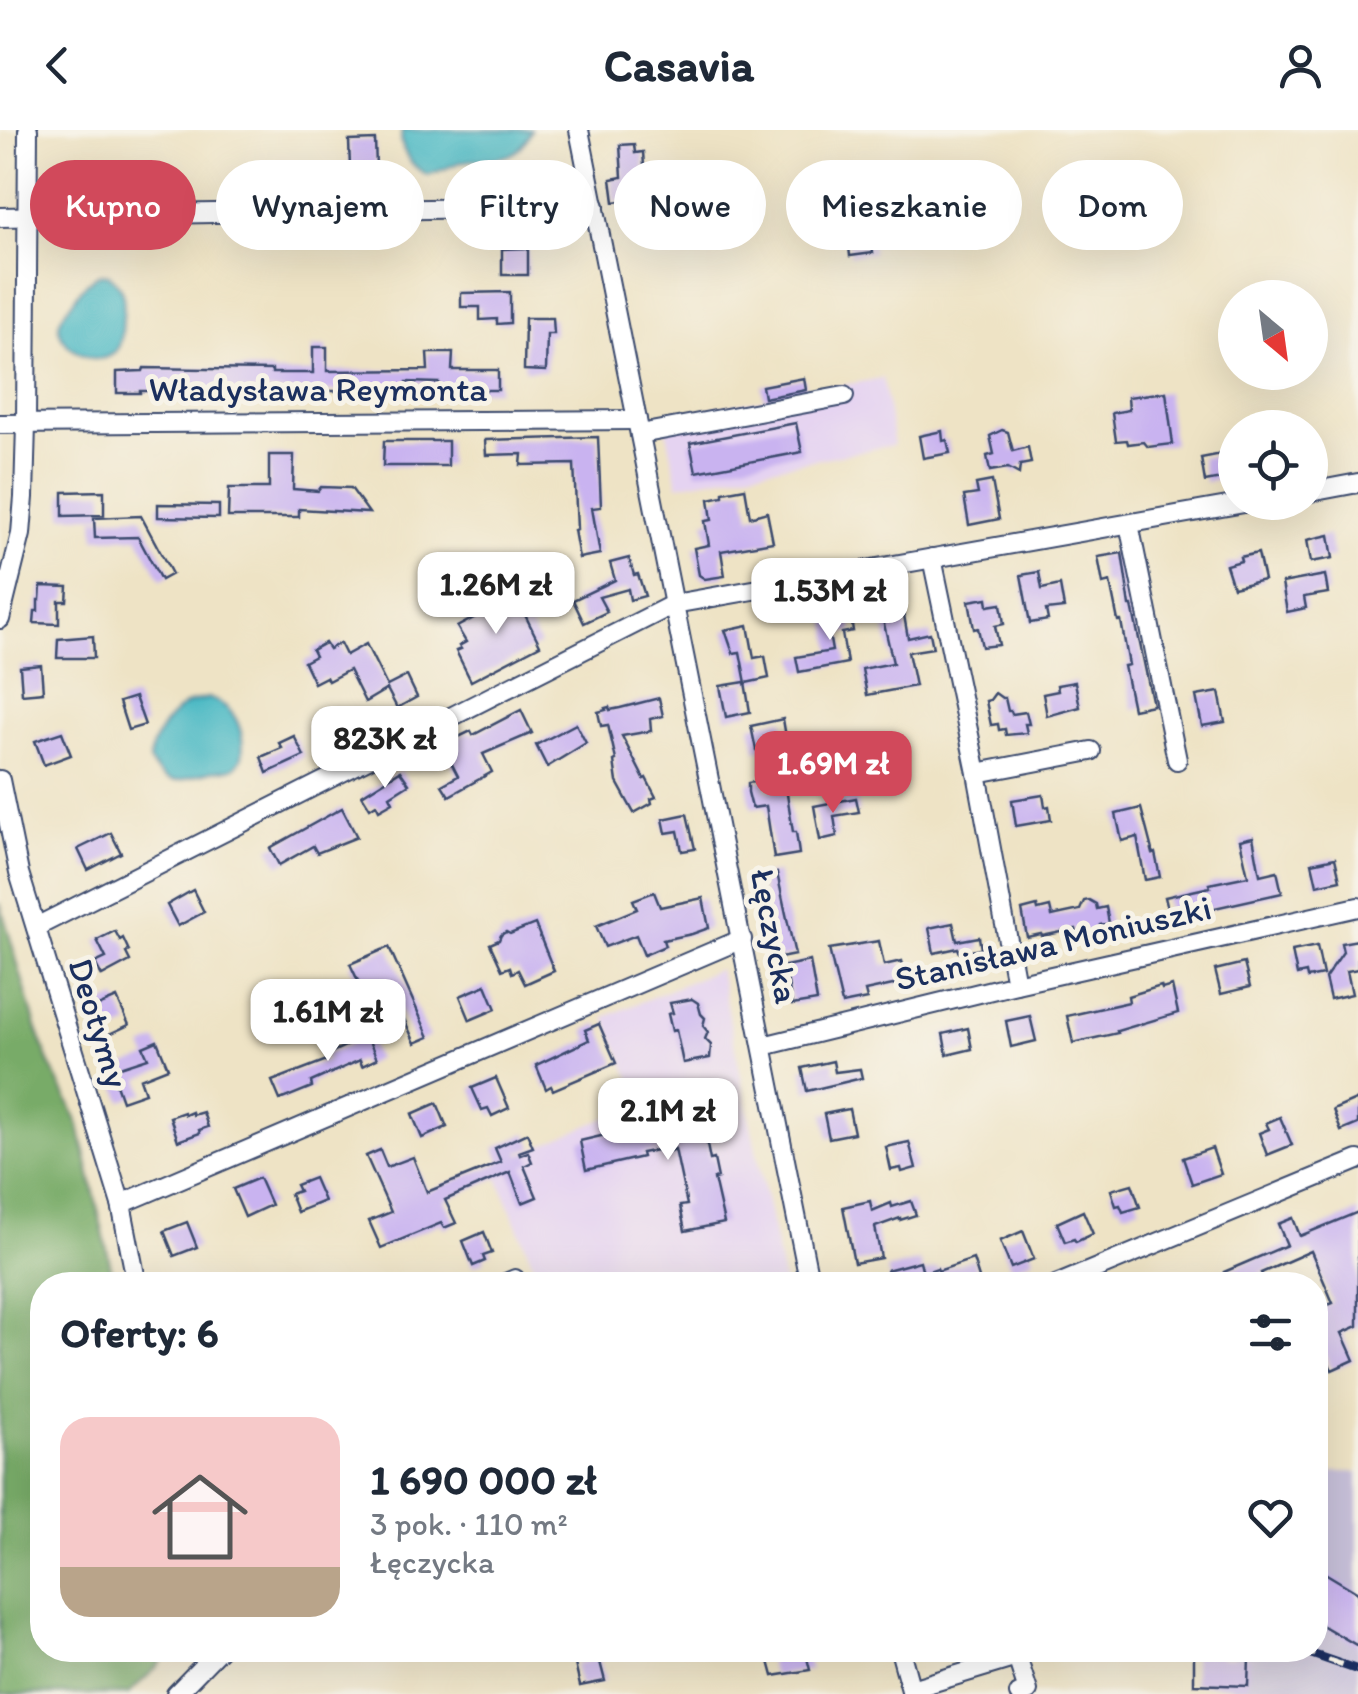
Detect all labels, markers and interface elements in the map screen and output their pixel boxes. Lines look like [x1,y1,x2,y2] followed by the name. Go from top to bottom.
[30,38,85,93] icon: back
[604,38,754,92] text: Casavia
[1273,38,1328,93] icon: person
[30,160,196,250] chip: Kupno
[216,160,424,250] chip: Wynajem
[444,160,594,250] chip: Filtry
[614,160,766,250] chip: Nowe
[786,160,1022,250] chip: Mieszkanie
[1042,160,1183,250] chip: Dom
[1218,280,1328,390] north arrow
[1218,280,1328,520] map controls
[148,368,488,410] street label: Władysława Reymonta
[1218,410,1328,520] button: locate
[393,552,599,637] pin: 1.26M zł
[727,558,933,643] pin: 1.53M zł
[440,565,552,603] text: 1.26M zł
[773,571,887,609] text: 1.53M zł
[293,706,477,791] pin: 823K zł
[333,719,437,757] text: 823K zł
[730,731,936,816] pin: 1.69M zł
[777,744,889,782] text: 1.69M zł
[741,865,809,1007] street label: Łęczycka
[891,886,1215,1000] street label: Stanisława Moniuszki
[59,953,139,1093] street label: Deotymy
[225,979,431,1064] pin: 1.61M zł
[273,992,383,1030] text: 1.61M zł
[576,1078,760,1163] pin: 2.1M zł
[620,1091,716,1129] text: 2.1M zł
[1243,1305,1298,1360] icon: filters
[60,1307,219,1358] text: Oferty: 6
[370,1454,597,1505] text: 1 690 000 zł
[140,1457,260,1577] icon: home
[1243,1490,1298,1545] icon: heart
[370,1505,568,1543] text: 3 pok. · 110 m²
[370,1543,495,1581] text: Łęczycka

